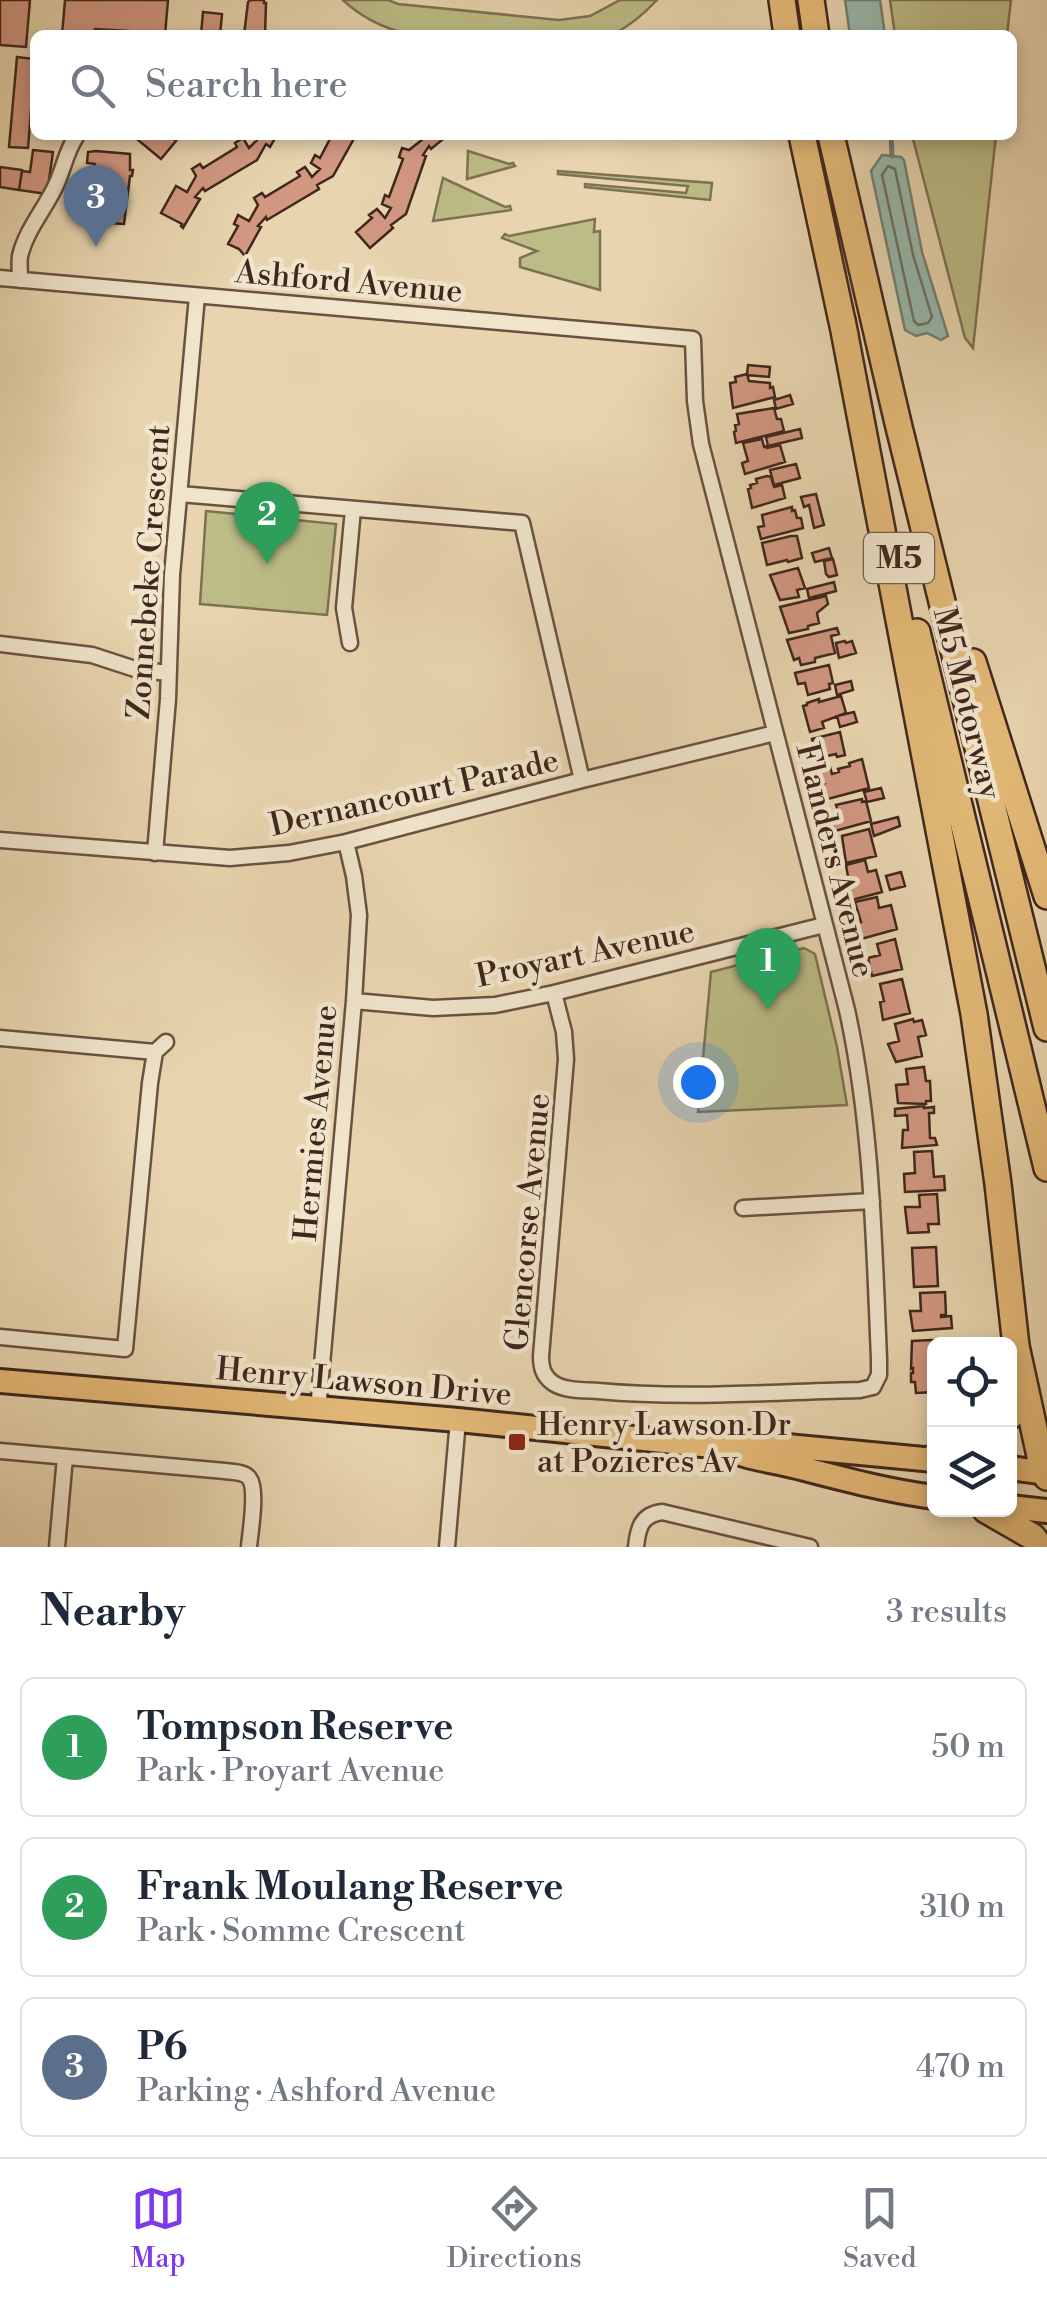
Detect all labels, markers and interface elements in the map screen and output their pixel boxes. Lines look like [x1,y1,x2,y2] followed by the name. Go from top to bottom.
[30,30,1017,140] search box
[65,58,120,113] icon: search
[145,62,348,109] text: Search here
[64,164,128,247] pin: 3
[233,252,464,312] street label: Ashford Avenue
[119,423,179,721] street label: Zonnebeke Crescent
[234,482,300,564] pin: 2
[864,533,934,583] road number: M5
[924,603,1010,804] street label: M5 Motorway
[787,739,883,982] street label: Flanders Avenue
[266,740,563,846] street label: Dernancourt Parade
[472,911,698,997] street label: Proyart Avenue
[736,928,800,1010] pin: 1
[286,1003,346,1243] street label: Hermies Avenue
[673,1057,724,1108] your location
[497,1092,559,1353] street label: Glencorse Avenue
[927,1337,1017,1517] map controls
[927,1337,1017,1427] button: locate
[214,1349,514,1415] street label: Henry Lawson Drive
[537,1405,791,1482] place label: Henry Lawson Dr at Pozieres Av
[927,1427,1017,1517] button: layers
[506,1431,528,1453] marker: Henry Lawson Dr at Pozieres Av
[40,1586,185,1639] text: Nearby
[886,1592,1007,1632] text: 3 results
[137,1704,453,1751] text: Tompson Reserve
[67,1727,82,1767] text: 1
[932,1727,1005,1767] text: 50 m
[137,1751,444,1791] text: Park · Proyart Avenue
[137,1864,563,1911] text: Frank Moulang Reserve
[64,1887,85,1927] text: 2
[919,1887,1005,1927] text: 310 m
[137,1911,466,1951] text: Park · Somme Crescent
[137,2024,188,2071] text: P6
[65,2047,84,2087] text: 3
[916,2047,1005,2087] text: 470 m
[137,2071,496,2111] text: Parking · Ashford Avenue
[131,2181,186,2276] tab: Map
[447,2181,582,2276] tab: Directions
[843,2181,916,2276] tab: Saved

